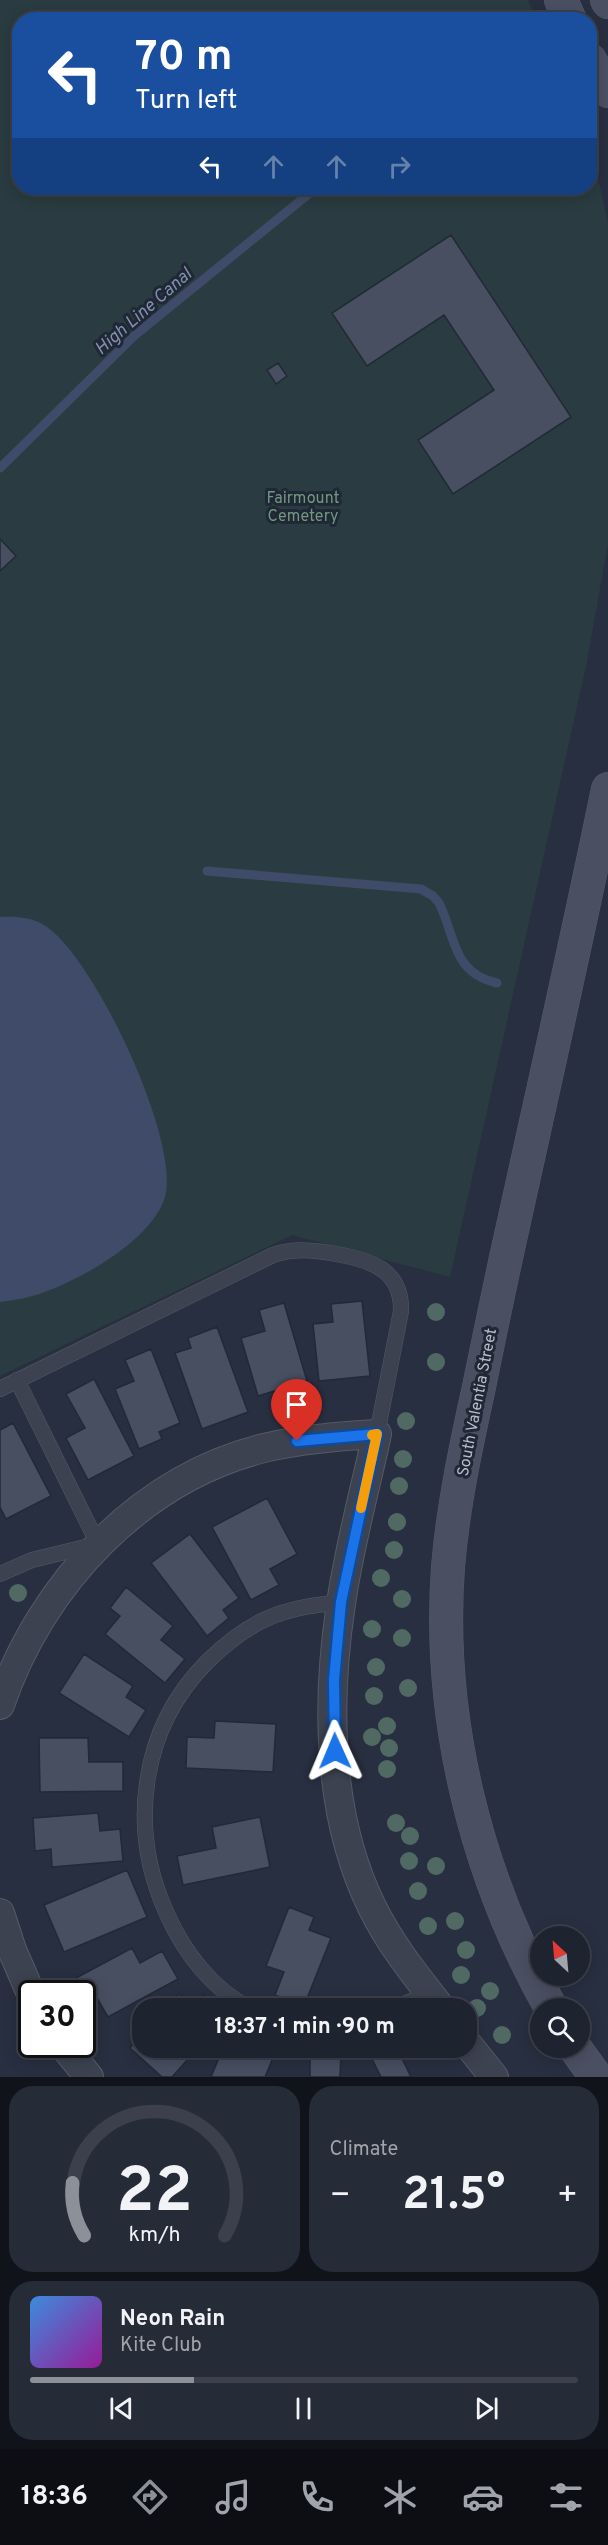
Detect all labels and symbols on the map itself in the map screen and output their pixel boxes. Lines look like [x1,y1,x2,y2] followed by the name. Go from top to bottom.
[91,263,198,361] water label: High Line Canal
[267,489,340,527] park label: Fairmount Cemetery
[454,1327,502,1478] street label: South Valentia Street
[271,1379,322,1441] pin
[303,1719,367,1783] position arrow
[530,1926,590,1986] north arrow
[18,1980,96,2058] speed limit sign: 30

